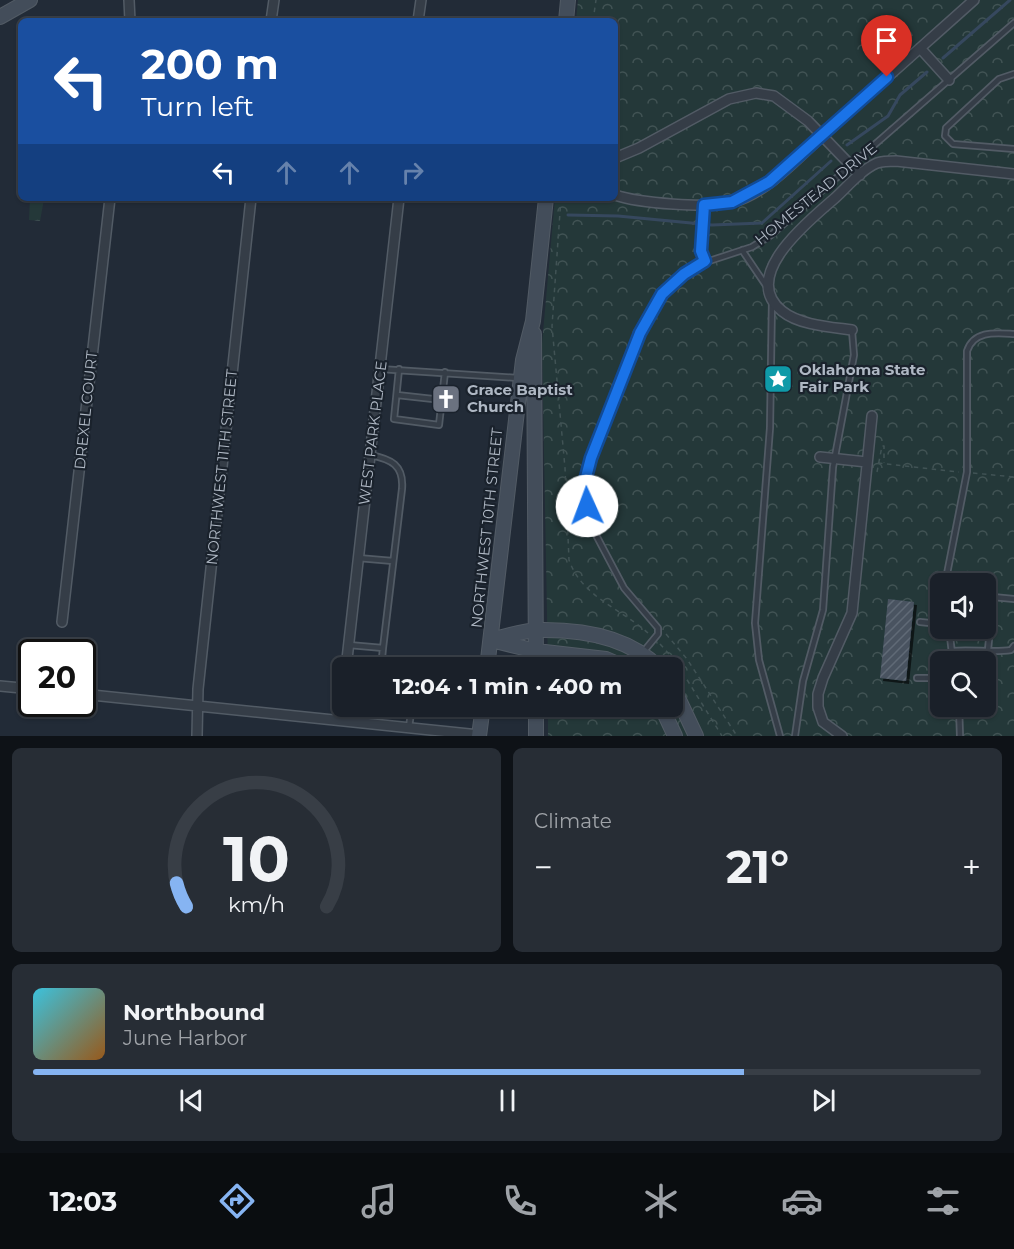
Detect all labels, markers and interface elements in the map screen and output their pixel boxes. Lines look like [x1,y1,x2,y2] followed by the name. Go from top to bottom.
[861,15,912,77] pin
[870,24,903,57] icon: arrive
[141,38,279,90] text: 200 m
[42,42,120,120] icon: left
[141,90,254,123] text: Turn left
[751,138,881,249] street label: HOMESTEAD DRIVE
[207,156,240,189] icon: left
[270,156,303,189] icon: ahead
[333,156,366,189] icon: ahead
[396,156,429,189] icon: right
[70,349,101,470] street label: DREXEL COURT
[354,360,391,506] street label: WEST PARK PLACE
[799,360,926,396] place label: Oklahoma State Fair Park
[762,363,794,395] place icon: Oklahoma State Fair Park
[202,368,241,566] street label: NORTHWEST 11TH STREET
[467,380,573,416] place label: Grace Baptist Church
[430,383,462,415] church icon: Grace Baptist Church
[467,427,507,629] street label: NORTHWEST 10TH STREET
[555,474,619,538] position arrow
[930,573,996,717] map controls
[930,573,996,639] button: sound
[18,639,96,717] speed limit sign: 20
[930,651,996,717] button: search
[393,673,622,700] text: 12:04 · 1 min · 400 m
[534,809,612,833] text: Climate
[223,821,290,897] text: 10
[726,839,789,894] text: 21°
[534,847,553,887] text: −
[962,847,981,887] text: +
[228,891,285,917] text: km/h
[123,999,265,1026] text: Northbound
[123,1026,247,1050] text: June Harbor
[175,1084,208,1117] icon: previous
[491,1084,524,1117] icon: pause
[807,1084,840,1117] icon: next
[216,1180,258,1222] icon: directions
[358,1180,400,1222] icon: music
[499,1180,541,1222] icon: phone
[640,1180,682,1222] icon: climate
[781,1180,823,1222] icon: car
[922,1180,964,1222] icon: filters
[50,1185,117,1218] text: 12:03

